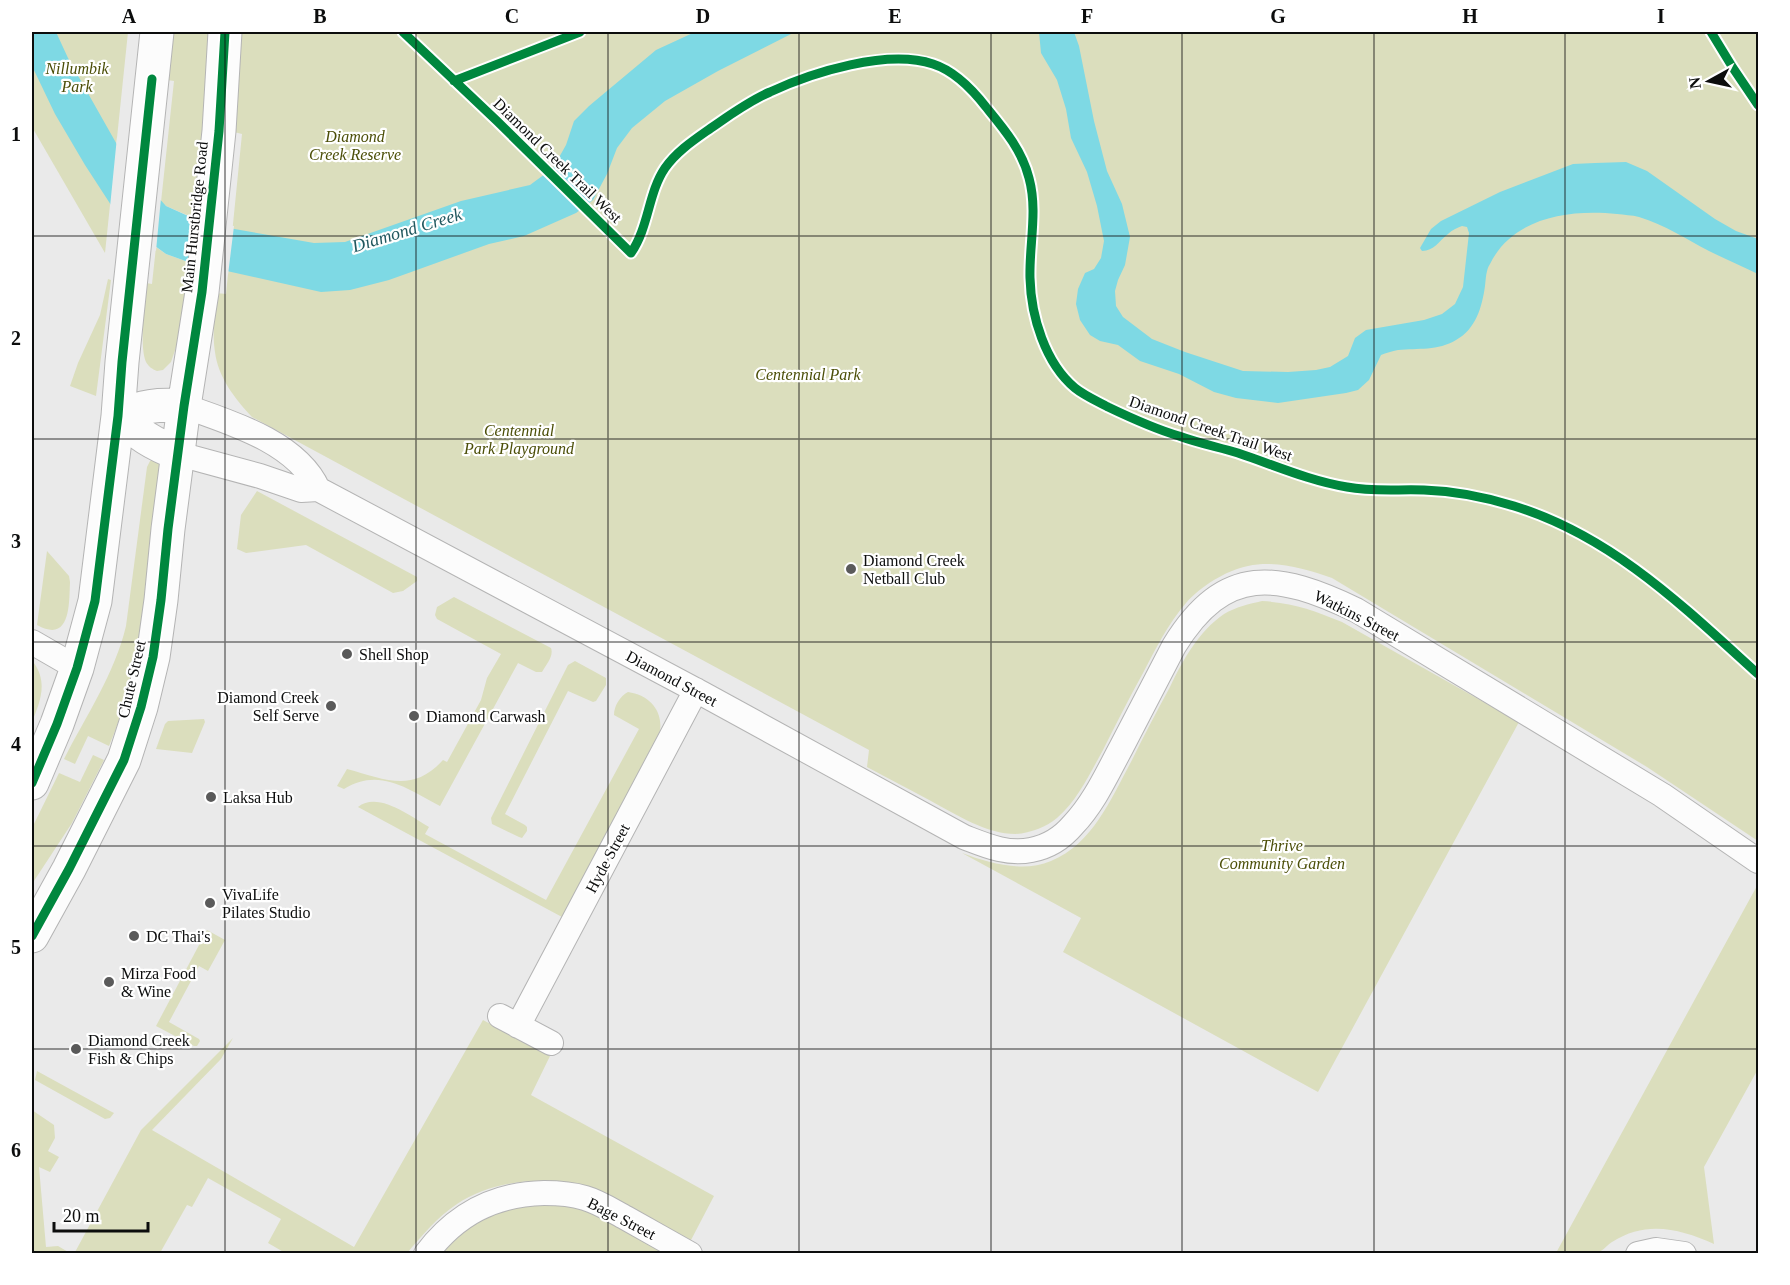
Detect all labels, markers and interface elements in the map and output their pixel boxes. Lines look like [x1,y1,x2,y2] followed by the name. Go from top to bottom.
[122,5,137,27] text: A
[313,5,327,27] text: B
[505,5,519,27] text: C
[696,5,710,27] text: D
[888,5,902,27] text: E
[1081,5,1093,27] text: F
[1270,5,1286,27] text: G
[1462,5,1478,27] text: H
[1657,5,1665,27] text: I
[1679,51,1739,111] north arrow
[44,60,109,95] park label: Nillumbik Park
[1685,76,1704,90] text: N
[490,95,626,226] street label: Diamond Creek Trail West
[11,123,21,145] text: 1
[309,128,401,163] park label: Diamond Creek Reserve
[178,141,212,294] street label: Main Hurstbridge Road
[349,204,465,256] water label: Diamond Creek
[11,327,21,349] text: 2
[755,366,862,383] park label: Centennial Park
[1127,393,1295,465] street label: Diamond Creek Trail West
[463,422,575,458] park label: Centennial Park Playground
[11,530,21,552] text: 3
[863,552,965,587] place label: Diamond Creek Netball Club
[844,562,858,576] marker: Diamond Creek Netball Club
[1311,587,1403,644] street label: Watkins Street
[114,638,149,720] street label: Chute Street
[359,646,429,664] place label: Shell Shop
[340,647,354,661] marker: Shell Shop
[623,647,721,710] street label: Diamond Street
[217,689,319,724] place label: Diamond Creek Self Serve
[324,699,338,713] marker: Diamond Creek Self Serve
[426,708,546,725] place label: Diamond Carwash
[407,709,421,723] marker: Diamond Carwash
[11,733,21,755] text: 4
[223,789,293,806] place label: Laksa Hub
[204,790,218,804] marker: Laksa Hub
[582,820,634,896] street label: Hyde Street
[1219,837,1345,873] park label: Thrive Community Garden
[222,886,310,921] place label: VivaLife Pilates Studio
[203,896,217,910] marker: VivaLife Pilates Studio
[146,928,210,945] place label: DC Thai's
[127,929,141,943] marker: DC Thai's
[11,936,21,958] text: 5
[121,965,196,1000] place label: Mirza Food & Wine
[102,975,116,989] marker: Mirza Food & Wine
[88,1032,190,1068] place label: Diamond Creek Fish & Chips
[69,1042,83,1056] marker: Diamond Creek Fish & Chips
[11,1139,21,1161] text: 6
[584,1194,659,1244] street label: Bage Street
[54,1195,148,1233] scale bar
[63,1206,100,1226] text: 20 m

